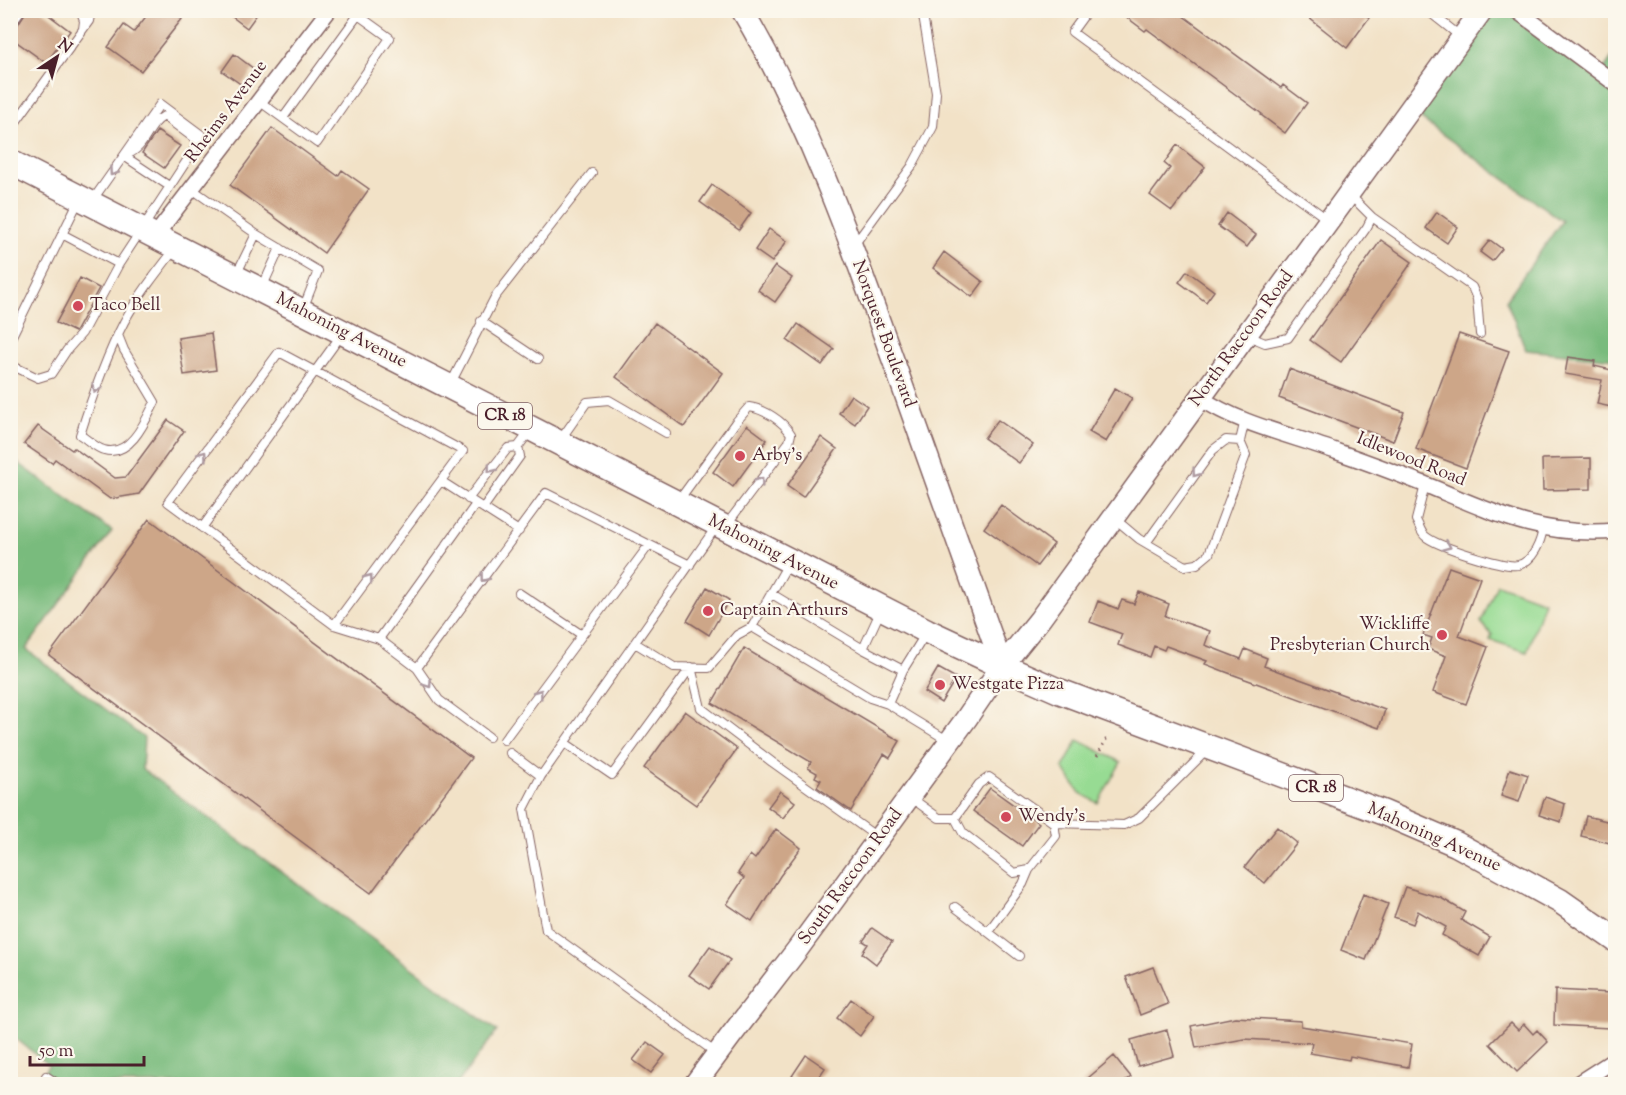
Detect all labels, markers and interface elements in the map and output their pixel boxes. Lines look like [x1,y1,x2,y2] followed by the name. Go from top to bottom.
[27,27,87,87] north arrow
[52,34,76,60] text: N
[180,55,274,169] street label: Rheims Avenue
[109,165,120,176] one-way arrow
[844,257,922,411] street label: Norquest Boulevard
[1184,265,1300,413] street label: North Raccoon Road
[271,287,411,375] street label: Mahoning Avenue
[90,293,161,319] place label: Taco Bell
[71,299,85,313] marker: Taco Bell
[91,383,103,394] one-way arrow
[478,403,532,429] road number: CR 18
[1352,426,1470,494] street label: Idlewood Road
[752,443,802,469] place label: Arby's
[733,449,747,463] marker: Arby's
[196,451,207,462] one-way arrow
[488,463,499,474] one-way arrow
[1192,467,1203,478] one-way arrow
[752,477,763,488] one-way arrow
[703,509,843,597] street label: Mahoning Avenue
[1441,539,1452,551] one-way arrow
[480,572,491,583] one-way arrow
[362,573,373,584] one-way arrow
[720,598,848,624] place label: Captain Arthurs
[701,604,715,618] marker: Captain Arthurs
[1270,612,1430,659] place label: Wickliffe Presbyterian Church
[1435,628,1449,642] marker: Wickliffe Presbyterian Church
[952,672,1064,698] place label: Westgate Pizza
[421,677,432,688] one-way arrow
[933,678,947,692] marker: Westgate Pizza
[532,689,543,700] one-way arrow
[1289,775,1343,801] road number: CR 18
[1363,797,1505,879] street label: Mahoning Avenue
[792,803,910,951] street label: South Raccoon Road
[1018,804,1085,830] place label: Wendy's
[999,810,1013,824] marker: Wendy's
[30,1029,144,1067] scale bar
[38,1039,74,1065] text: 50 m

